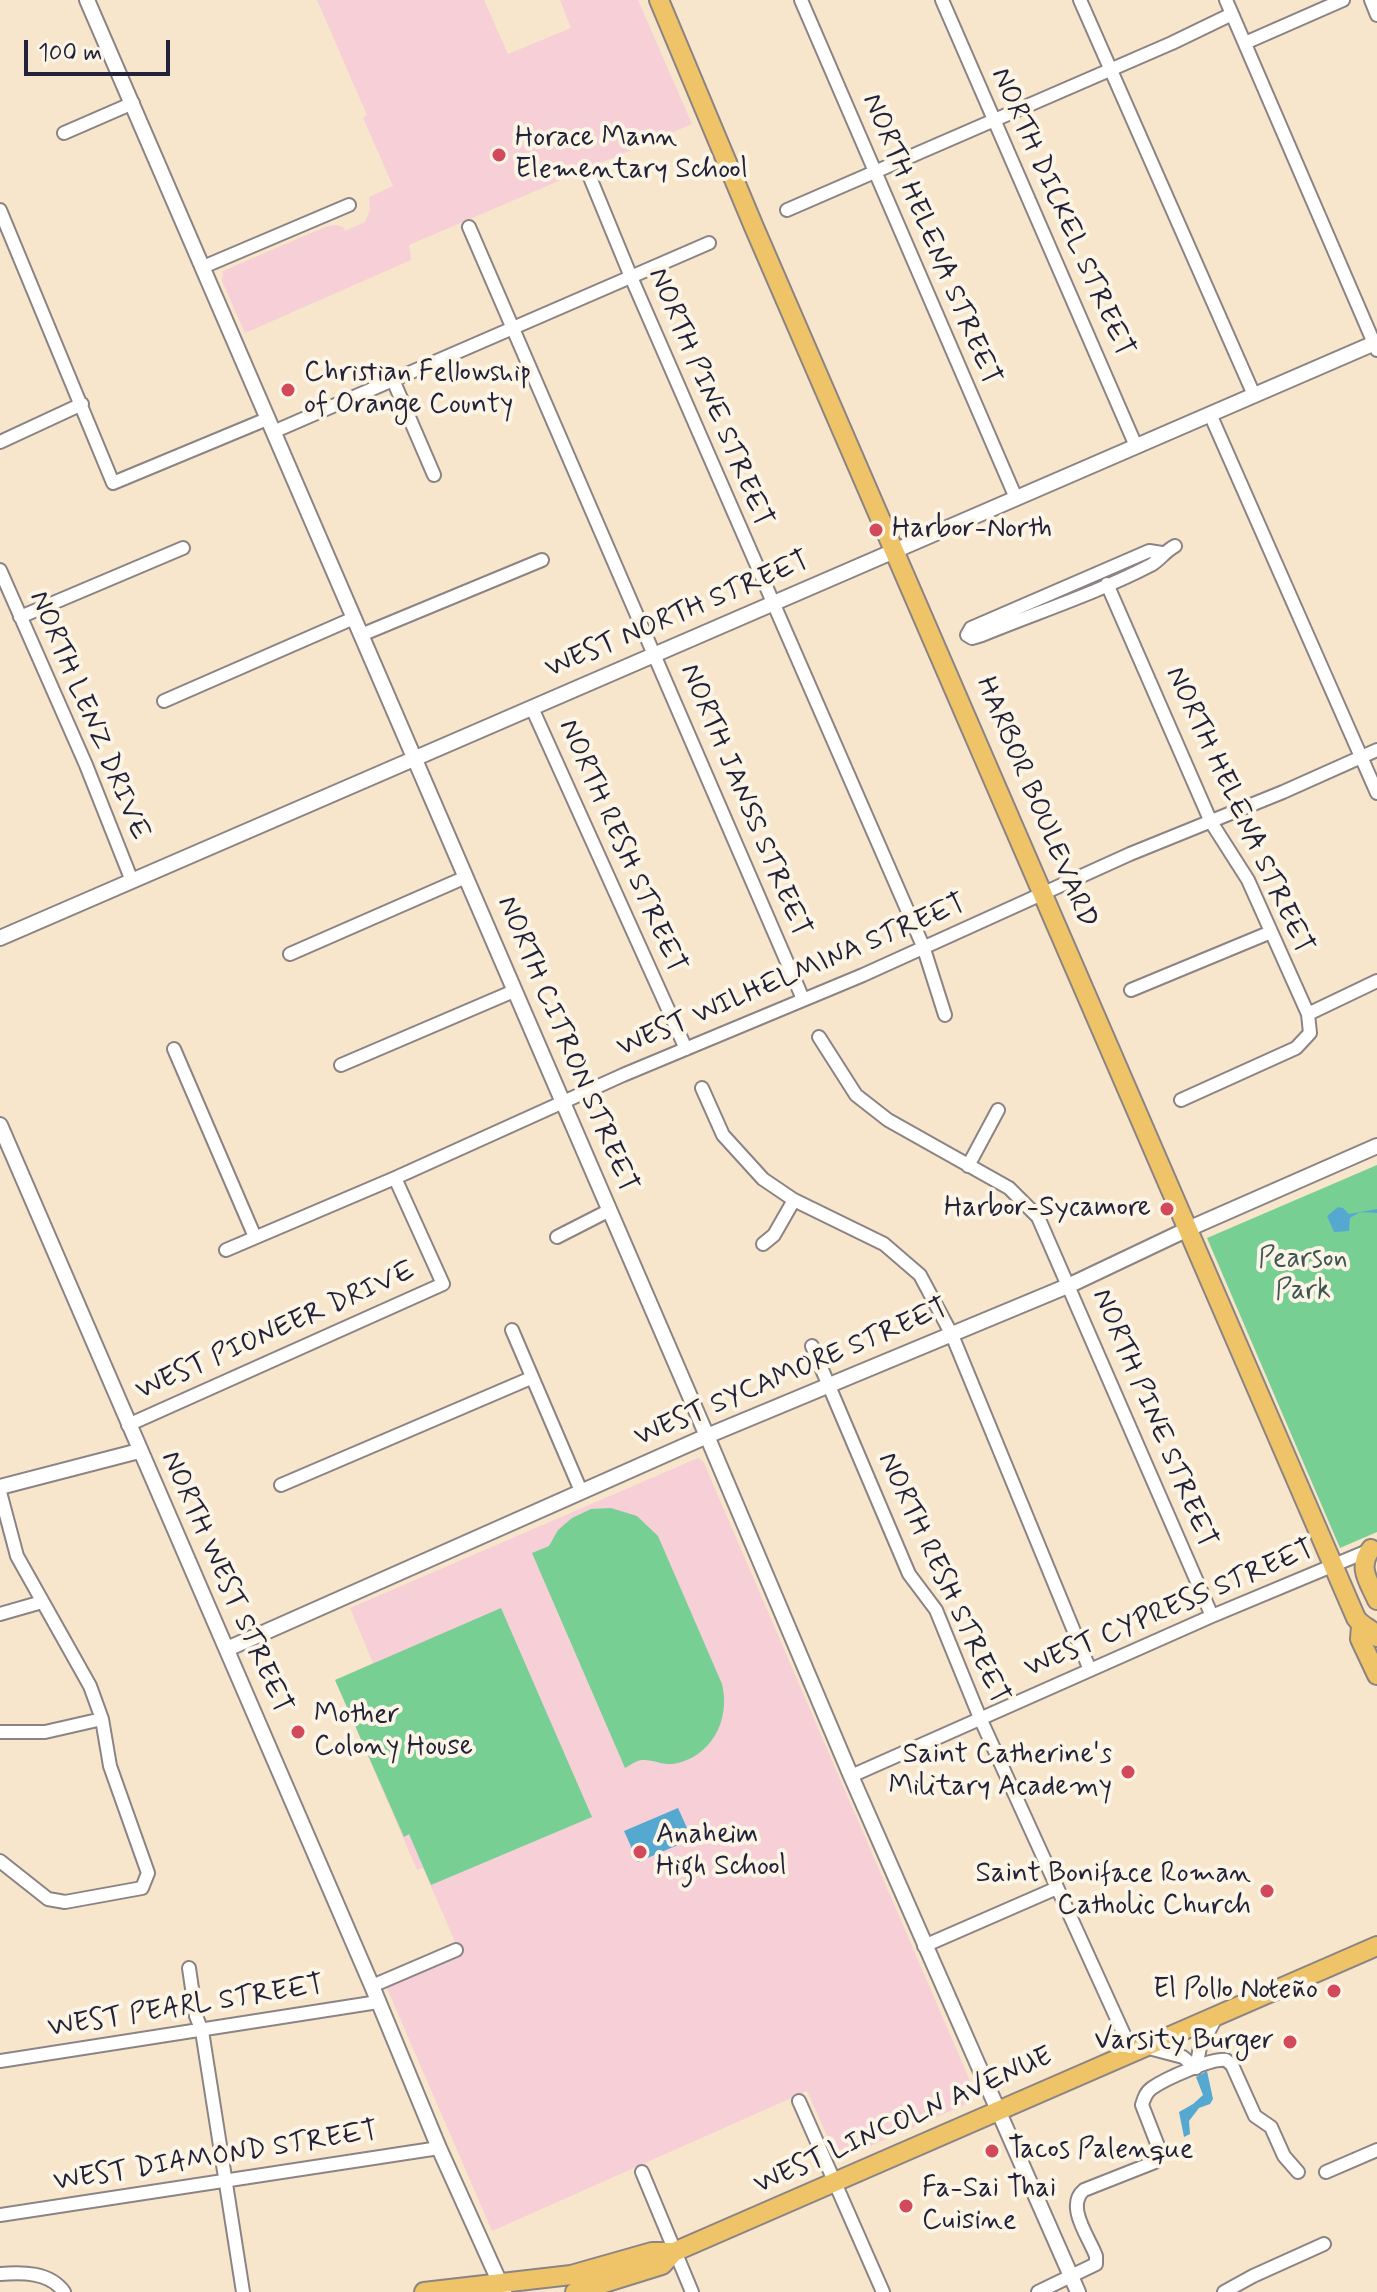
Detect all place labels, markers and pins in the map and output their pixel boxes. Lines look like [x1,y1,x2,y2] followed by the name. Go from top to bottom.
[515,122,748,188] place label: Horace Mann Elementary School
[490,146,508,164] marker: Horace Mann Elementary School
[304,357,531,423] place label: Christian Fellowship of Orange County
[279,381,297,399] marker: Christian Fellowship of Orange County
[892,513,1052,547] place label: Harbor-North
[867,521,885,539] marker: Harbor-North
[944,1192,1151,1226] place label: Harbor-Sycamore
[1158,1200,1176,1218] marker: Harbor-Sycamore
[314,1699,473,1765] place label: Mother Colony House
[289,1723,307,1741] marker: Mother Colony House
[888,1739,1112,1805] place label: Saint Catherine's Military Academy
[1119,1763,1137,1781] marker: Saint Catherine's Military Academy
[656,1819,786,1885] place label: Anaheim High School
[631,1843,649,1861] marker: Anaheim High School
[976,1858,1251,1924] place label: Saint Boniface Roman Catholic Church
[1258,1882,1276,1900] marker: Saint Boniface Roman Catholic Church
[1153,1974,1318,2008] place label: El Pollo Noteño
[1325,1982,1343,2000] marker: El Pollo Noteño
[1094,2025,1274,2059] place label: Varsity Burger
[1281,2033,1299,2051] marker: Varsity Burger
[1008,2134,1194,2168] place label: Tacos Palenque
[983,2142,1001,2160] marker: Tacos Palenque
[922,2173,1056,2239] place label: Fa-Sai Thai Cuisine
[897,2197,915,2215] marker: Fa-Sai Thai Cuisine

